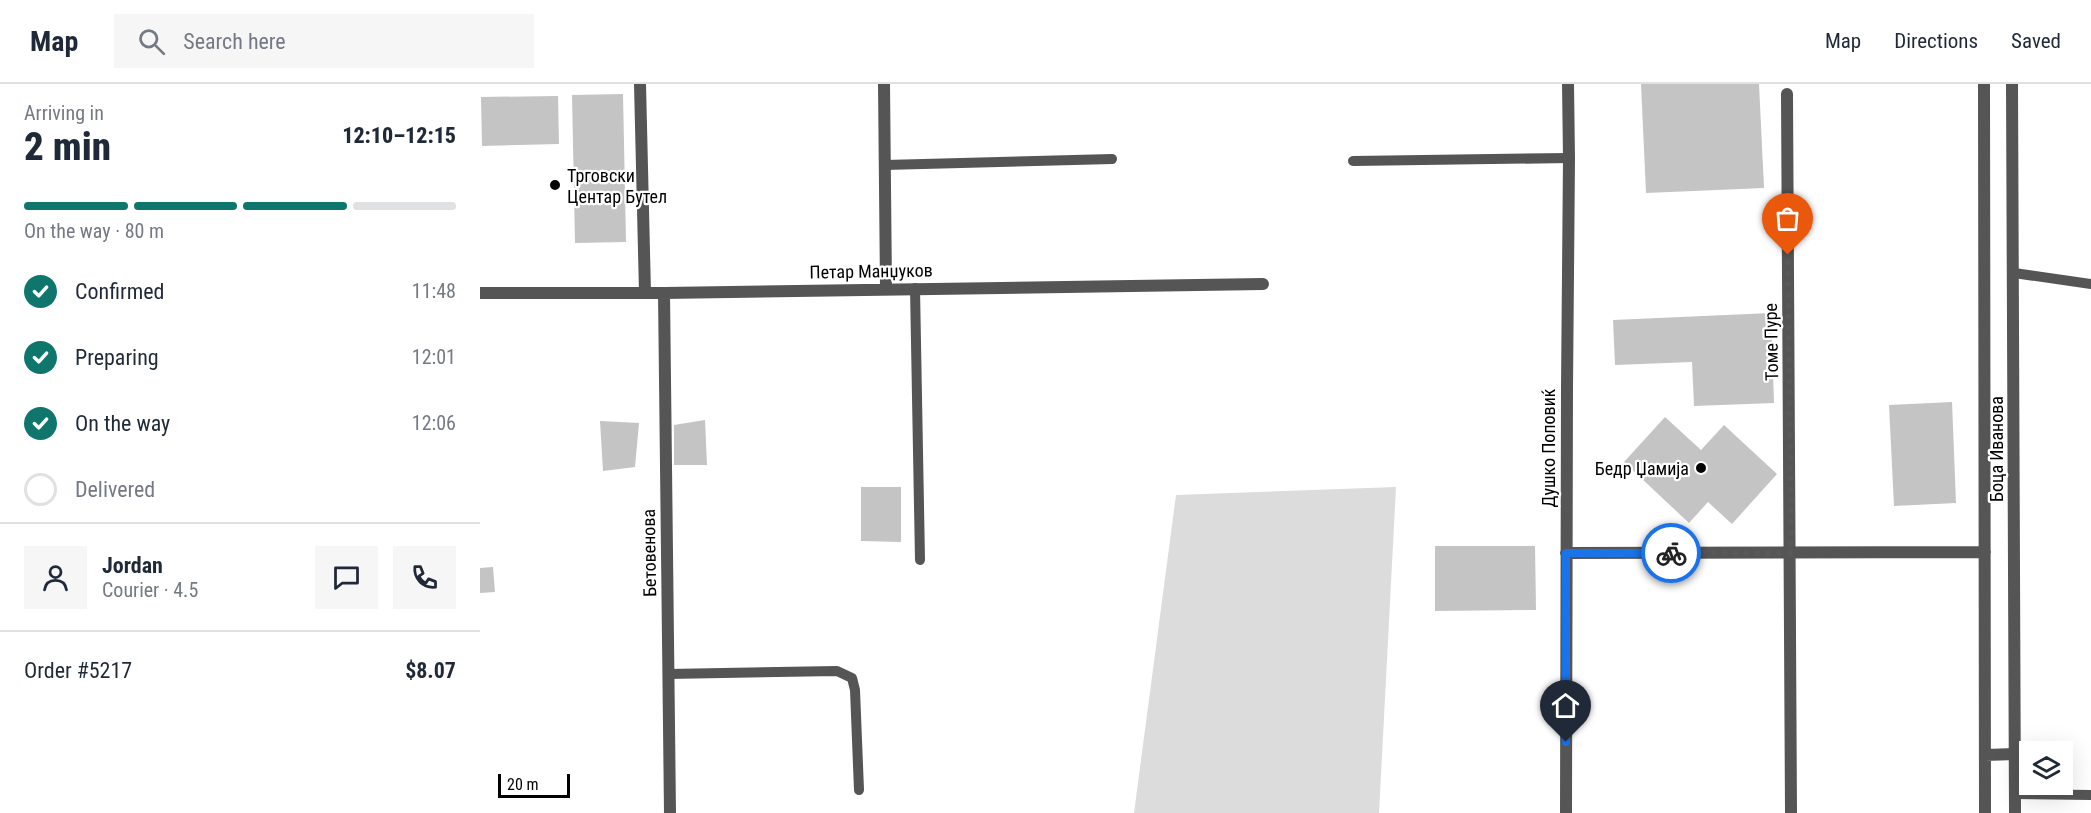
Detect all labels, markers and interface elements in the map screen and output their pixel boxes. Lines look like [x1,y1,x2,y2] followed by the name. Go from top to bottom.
[114,14,534,68] search box
[30,25,78,58] text: Map
[135,25,168,58] icon: search
[183,29,286,54] text: Search here
[1825,29,1861,53] text: Map
[1894,29,1978,53] text: Directions
[2011,29,2061,53] text: Saved
[24,101,104,125] text: Arriving in
[342,123,456,148] text: 12:10–12:15
[24,124,111,170] text: 2 min
[567,165,667,207] place label: Трговски Центар Бутел
[548,178,562,192] marker: Трговски Центар Бутел
[1762,193,1813,255] pin
[1771,202,1804,235] icon: bag
[24,219,164,243] text: On the way · 80 m
[809,259,933,283] street label: Петар Манџуков
[24,275,57,308] icon: check
[75,279,164,304] text: Confirmed
[412,279,456,303] text: 11:48
[1760,303,1782,381] street label: Томе Пуре
[24,341,57,374] icon: check
[75,345,159,370] text: Preparing
[412,345,456,369] text: 12:01
[1538,388,1559,507] street label: Душко Поповиќ
[1986,396,2007,502] street label: Боца Иванова
[24,407,57,440] icon: check
[75,411,170,436] text: On the way
[412,411,456,435] text: 12:06
[1595,458,1689,479] place label: Бедр Џамија
[1694,461,1708,475] marker: Бедр Џамија
[75,477,155,502] text: Delivered
[638,509,660,597] street label: Бетовенова
[1641,523,1701,583] courier
[1655,537,1688,570] icon: bike
[24,546,87,609] button: person
[315,546,378,609] button: chat
[393,546,456,609] button: phone
[102,553,163,578] text: Jordan
[102,578,198,602] text: Courier · 4.5
[24,658,132,683] text: Order #5217
[405,658,456,683] text: $8.07
[1540,680,1591,742] pin
[1549,689,1582,722] icon: home
[2019,741,2073,795] map controls
[2019,741,2073,795] button: layers
[498,771,570,798] scale bar
[507,775,539,794] text: 20 m

